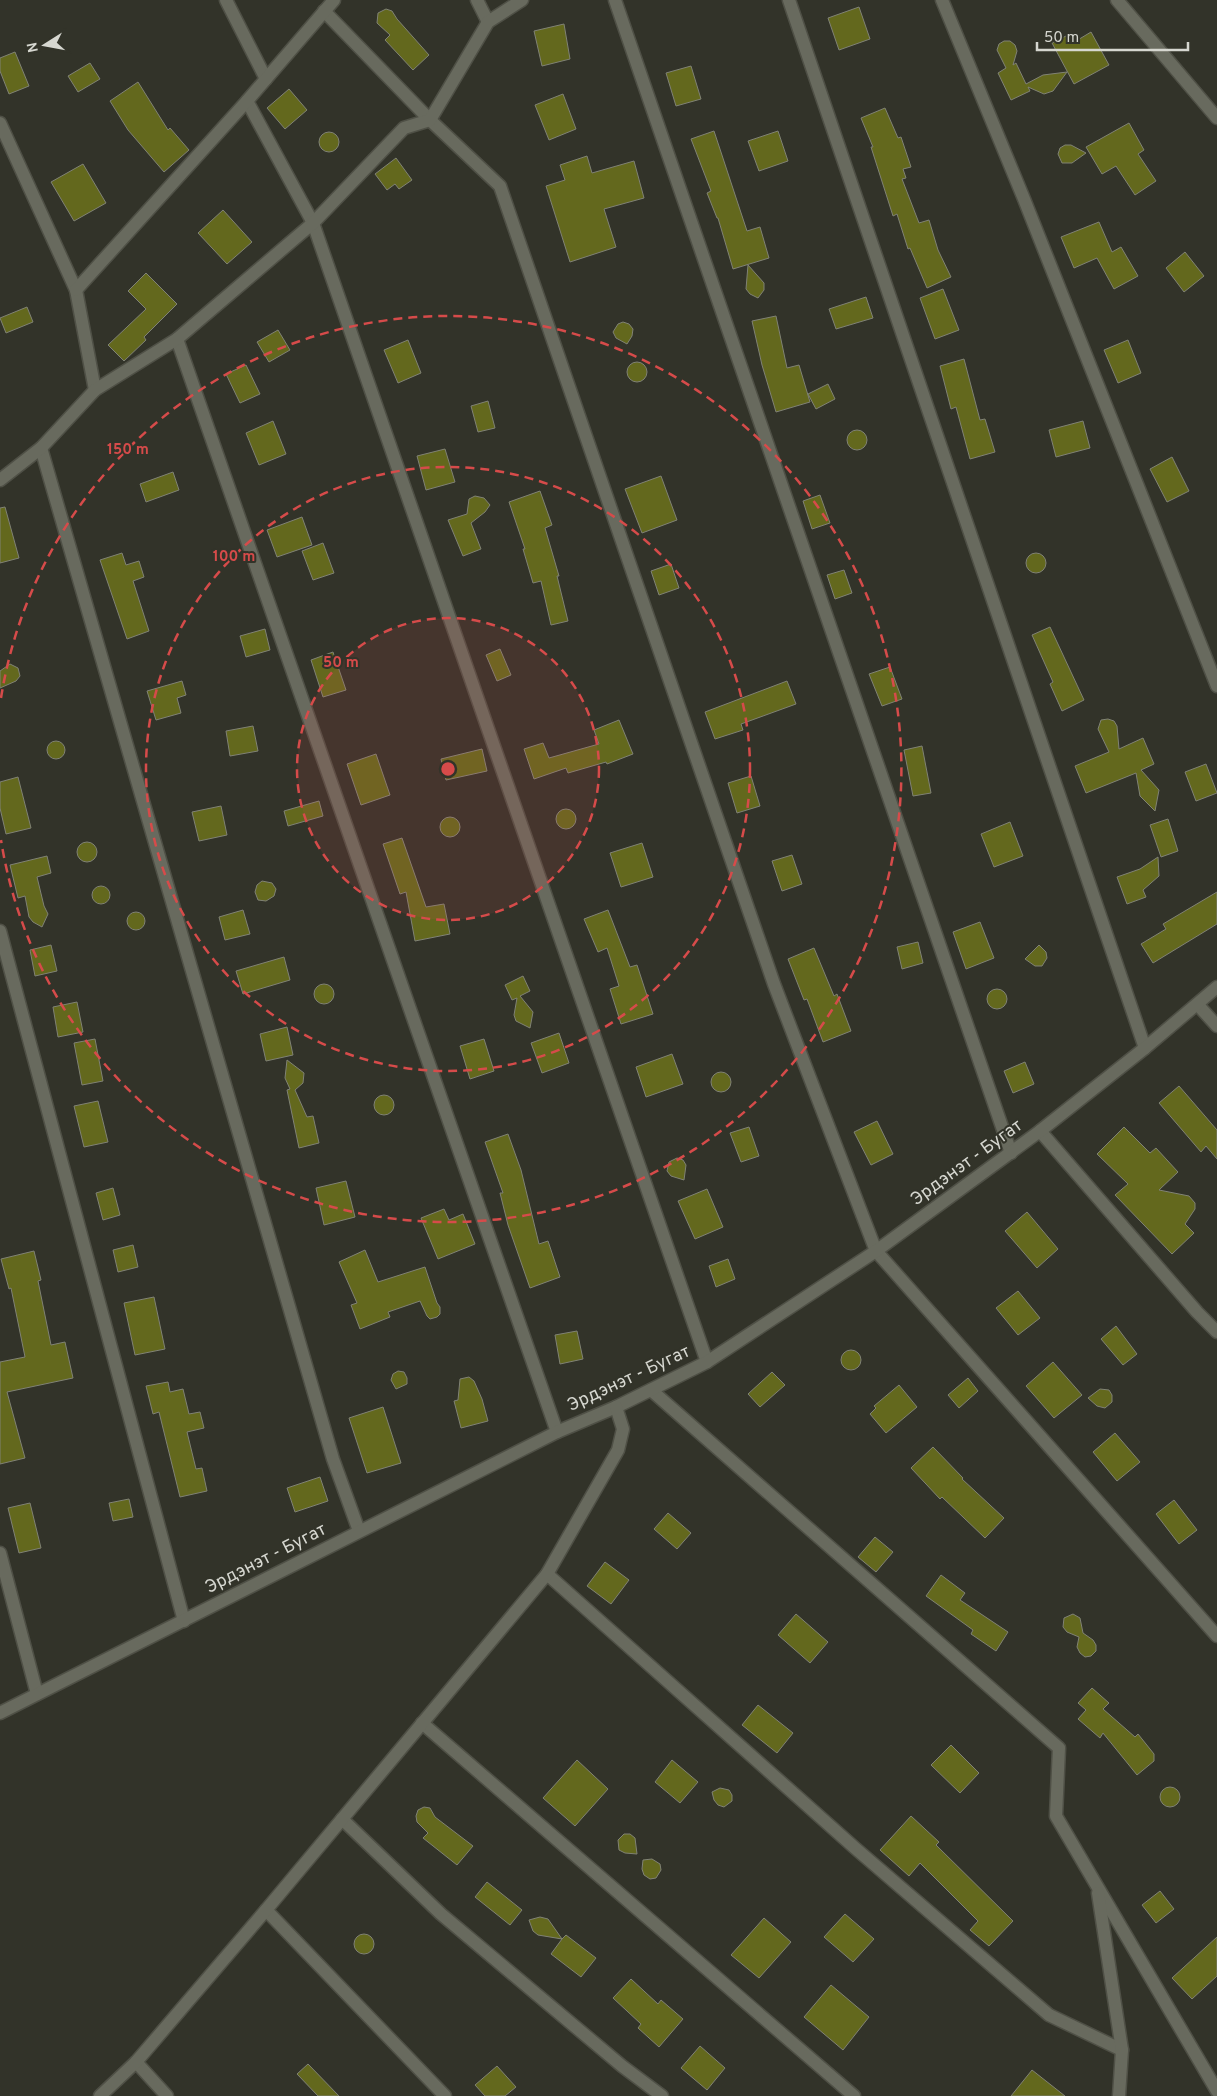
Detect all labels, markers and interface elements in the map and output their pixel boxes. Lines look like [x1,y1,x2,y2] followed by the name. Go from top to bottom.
[20,20,70,70] north arrow
[1037,20,1188,52] scale bar
[1044,29,1079,48] text: 50 m
[24,41,43,54] text: N
[107,441,149,460] text: 150 m
[213,548,255,567] text: 100 m
[323,654,359,673] text: 50 m
[439,760,457,778] centre of rings
[907,1115,1027,1211] street label: Эрдэнэт - Бугат
[564,1341,694,1417] street label: Эрдэнэт - Бугат
[202,1519,330,1599] street label: Эрдэнэт - Бугат

